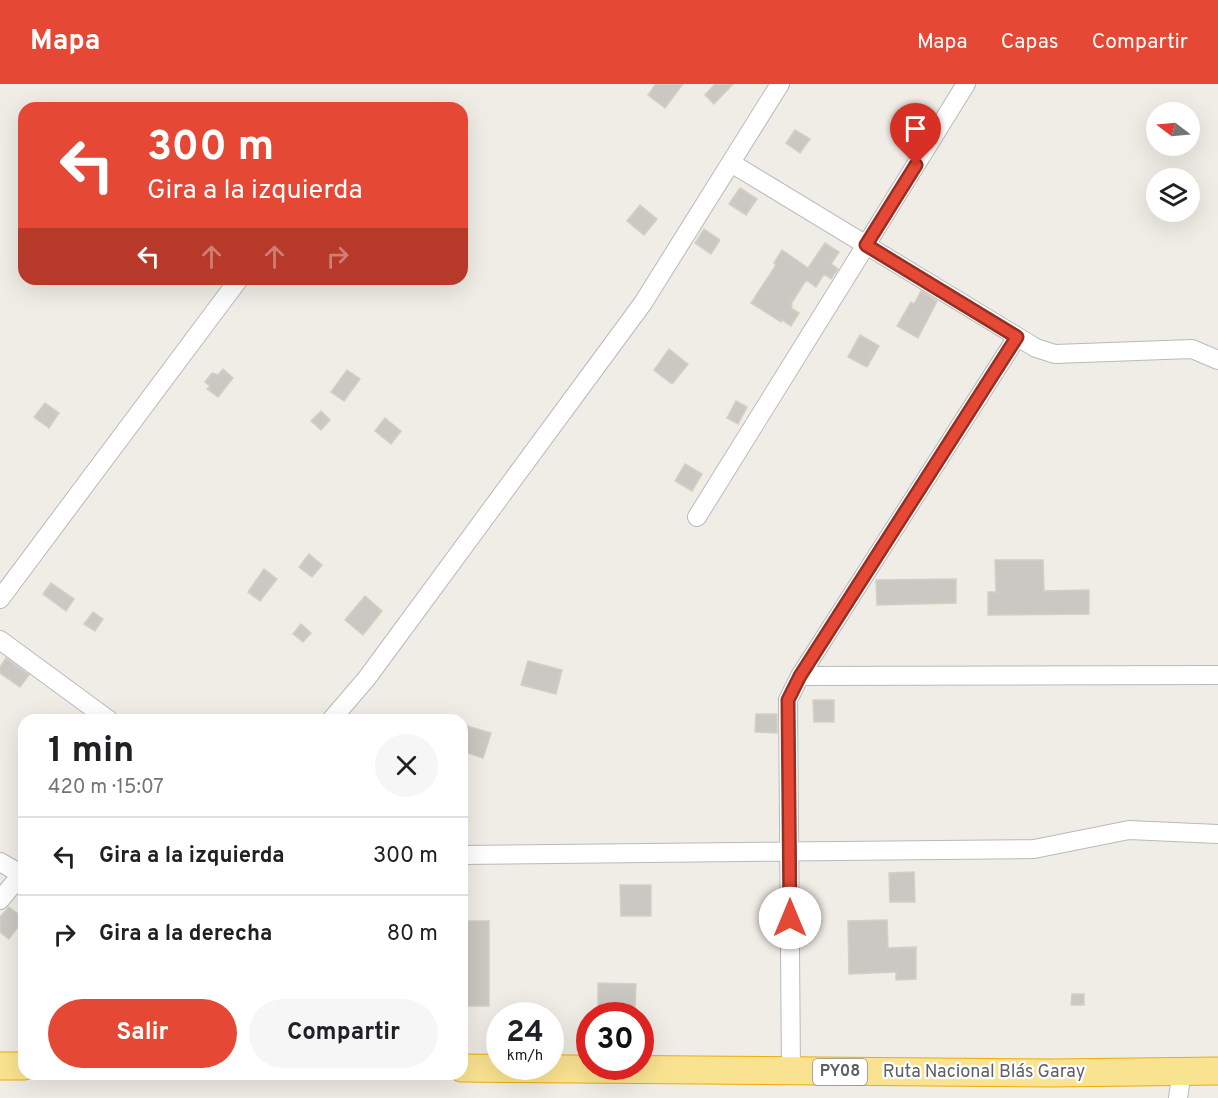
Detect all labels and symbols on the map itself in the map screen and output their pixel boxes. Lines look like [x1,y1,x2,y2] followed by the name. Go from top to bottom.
[1146,102,1200,156] north arrow
[890,103,941,165] pin
[758,886,822,950] position arrow
[576,1002,654,1080] speed limit sign: 30
[813,1059,867,1085] road number: PY08
[883,1061,1085,1084] street label: Ruta Nacional Blás Garay

